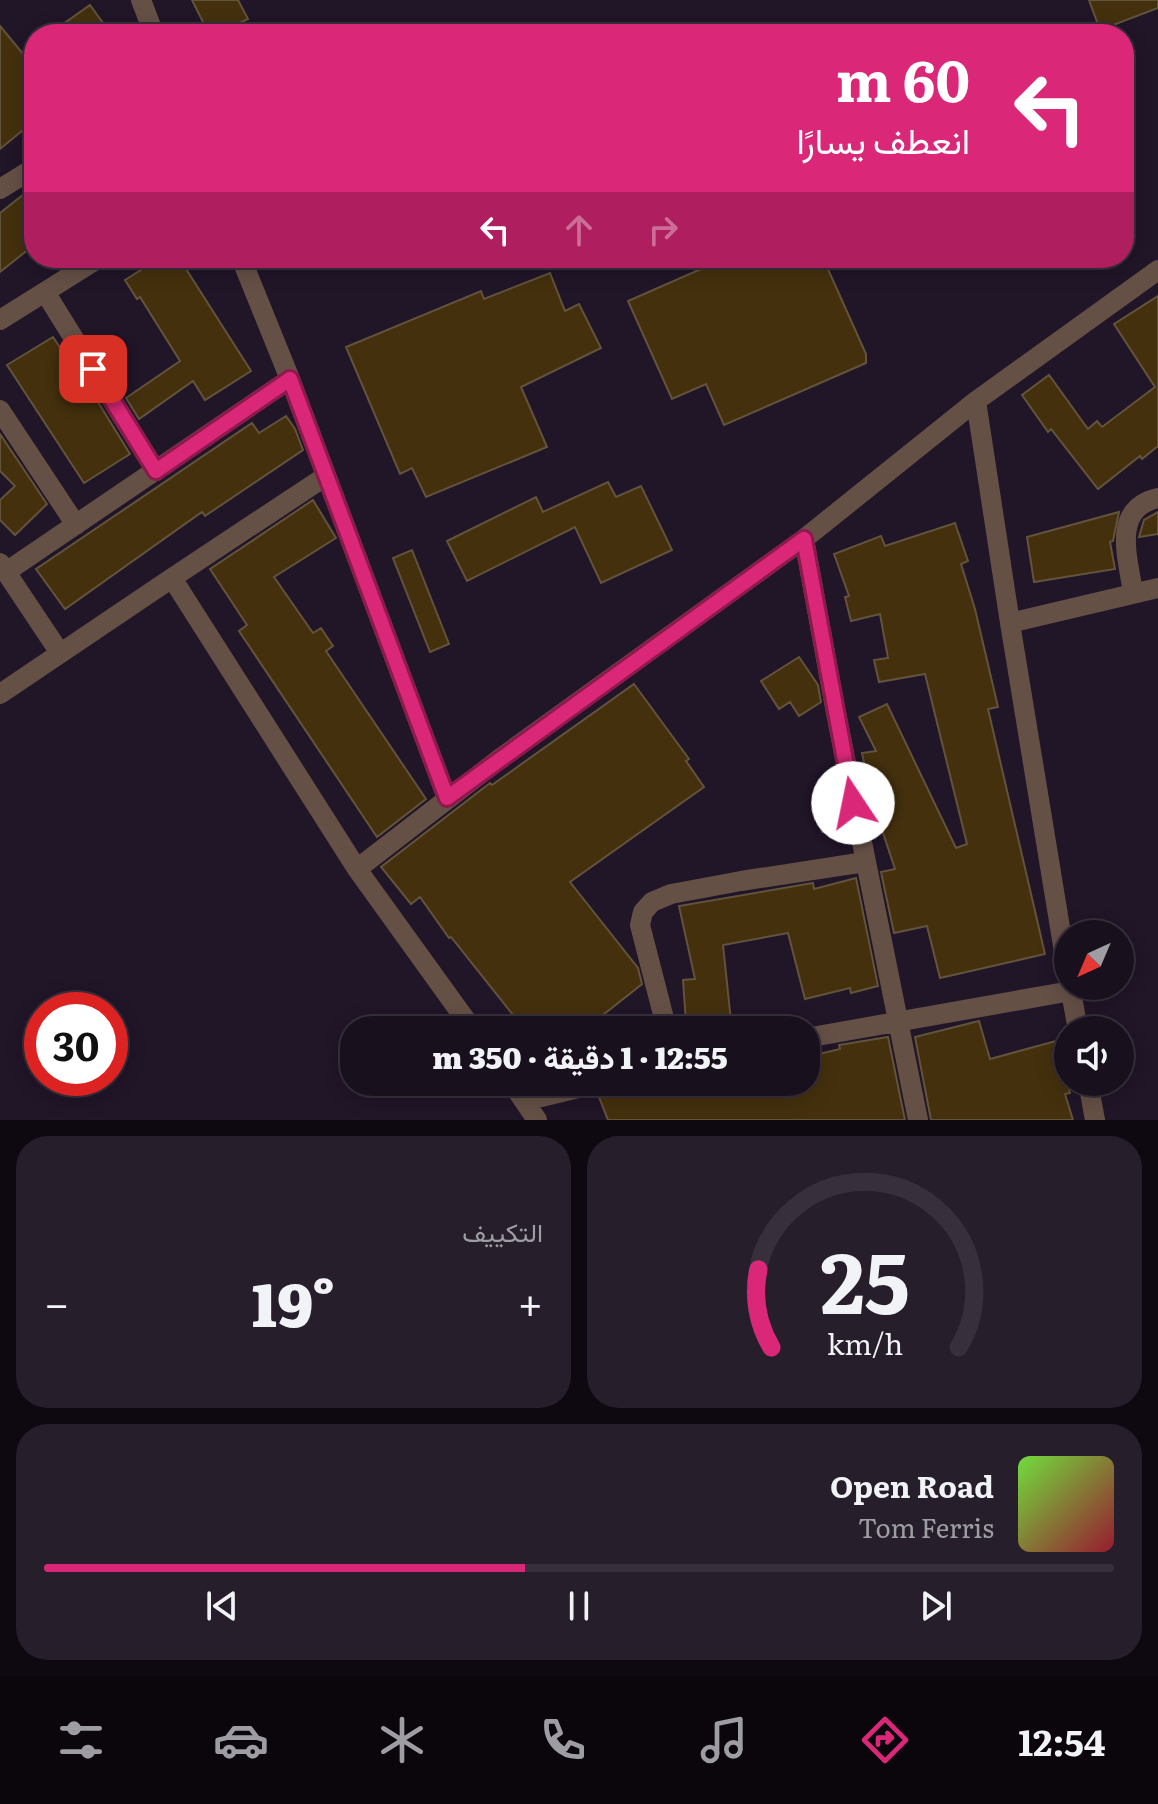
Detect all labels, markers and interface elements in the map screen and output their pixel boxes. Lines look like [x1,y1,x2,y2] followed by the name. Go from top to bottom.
[836,36,970,119] text: 60 m
[998,56,1102,160] icon: left
[797,112,970,165] text: انعطف يسارًا
[473,208,517,252] icon: left
[557,208,601,252] icon: ahead
[641,208,685,252] icon: right
[59,335,127,403] pin
[71,347,115,391] icon: arrive
[811,761,895,845] position arrow
[1054,920,1134,1000] north arrow
[1054,920,1134,1096] map controls
[24,992,128,1096] speed limit sign: 30
[1054,1016,1134,1096] button: sound
[432,1034,728,1078] text: 12:55 · 1 دقيقة · 350 m
[462,1211,543,1250] text: التكييف
[820,1216,909,1340] text: 25
[252,1256,335,1345] text: 19°
[44,1268,70,1334] text: −
[517,1268,543,1334] text: +
[826,1321,903,1364] text: km/h
[830,1463,994,1507] text: Open Road
[858,1507,994,1546] text: Tom Ferris
[200,1584,244,1628] icon: previous
[557,1584,601,1628] icon: pause
[914,1584,958,1628] icon: next
[53,1712,109,1768] icon: filters
[213,1712,269,1768] icon: car
[374,1712,430,1768] icon: climate
[535,1712,591,1768] icon: phone
[696,1712,752,1768] icon: music
[857,1712,913,1768] icon: directions
[1018,1714,1106,1767] text: 12:54

